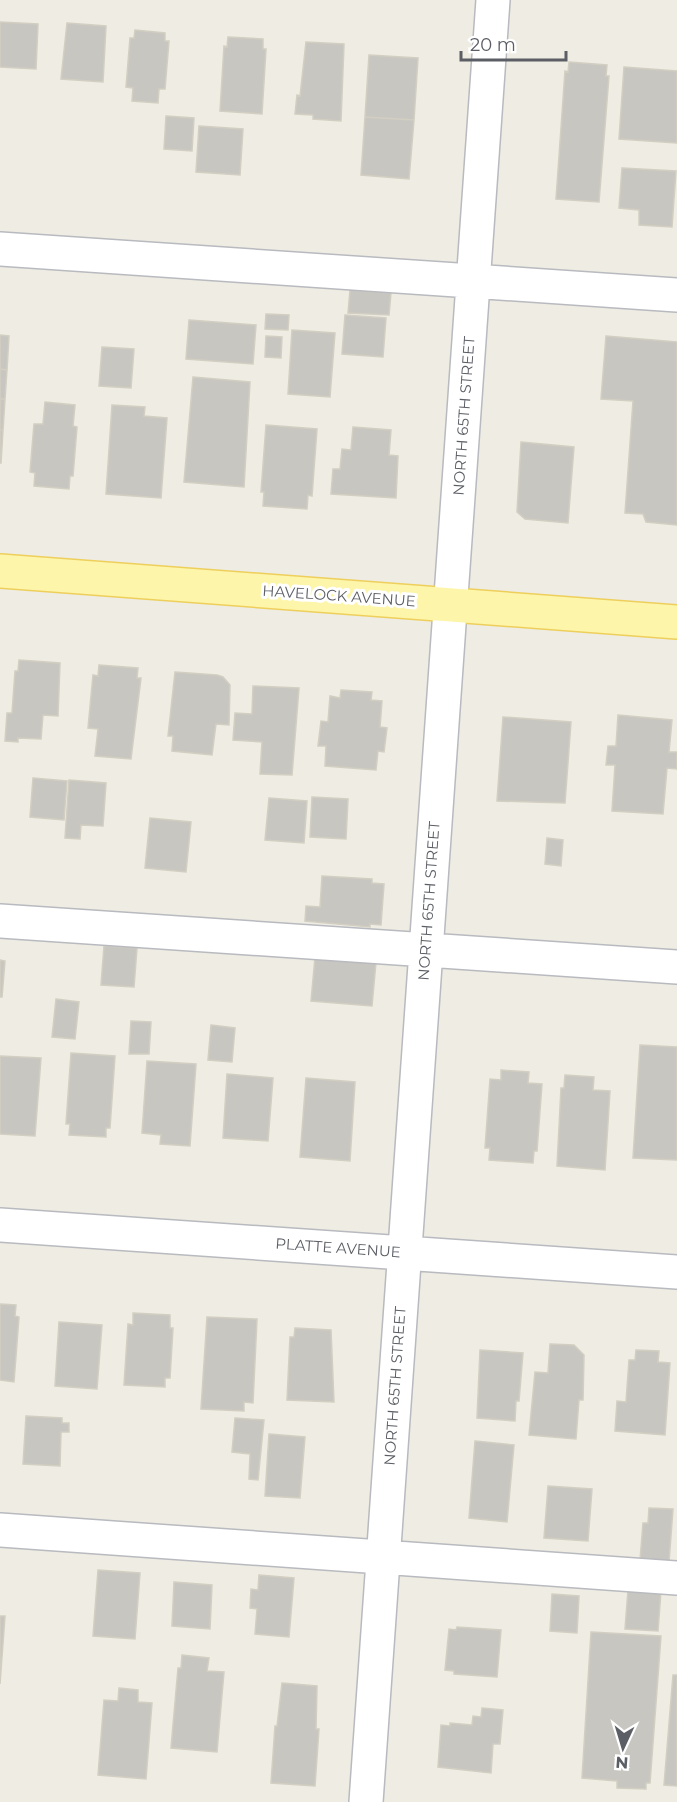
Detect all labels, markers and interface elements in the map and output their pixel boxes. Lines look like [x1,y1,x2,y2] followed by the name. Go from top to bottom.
[461,24,566,62] scale bar
[470,34,516,56] text: 20 m
[448,335,479,496] street label: NORTH 65TH STREET
[262,581,416,610] street label: HAVELOCK AVENUE
[413,820,444,981] street label: NORTH 65TH STREET
[275,1234,401,1261] street label: PLATTE AVENUE
[379,1305,410,1466] street label: NORTH 65TH STREET
[593,1718,653,1778] north arrow
[615,1753,629,1772] text: N

